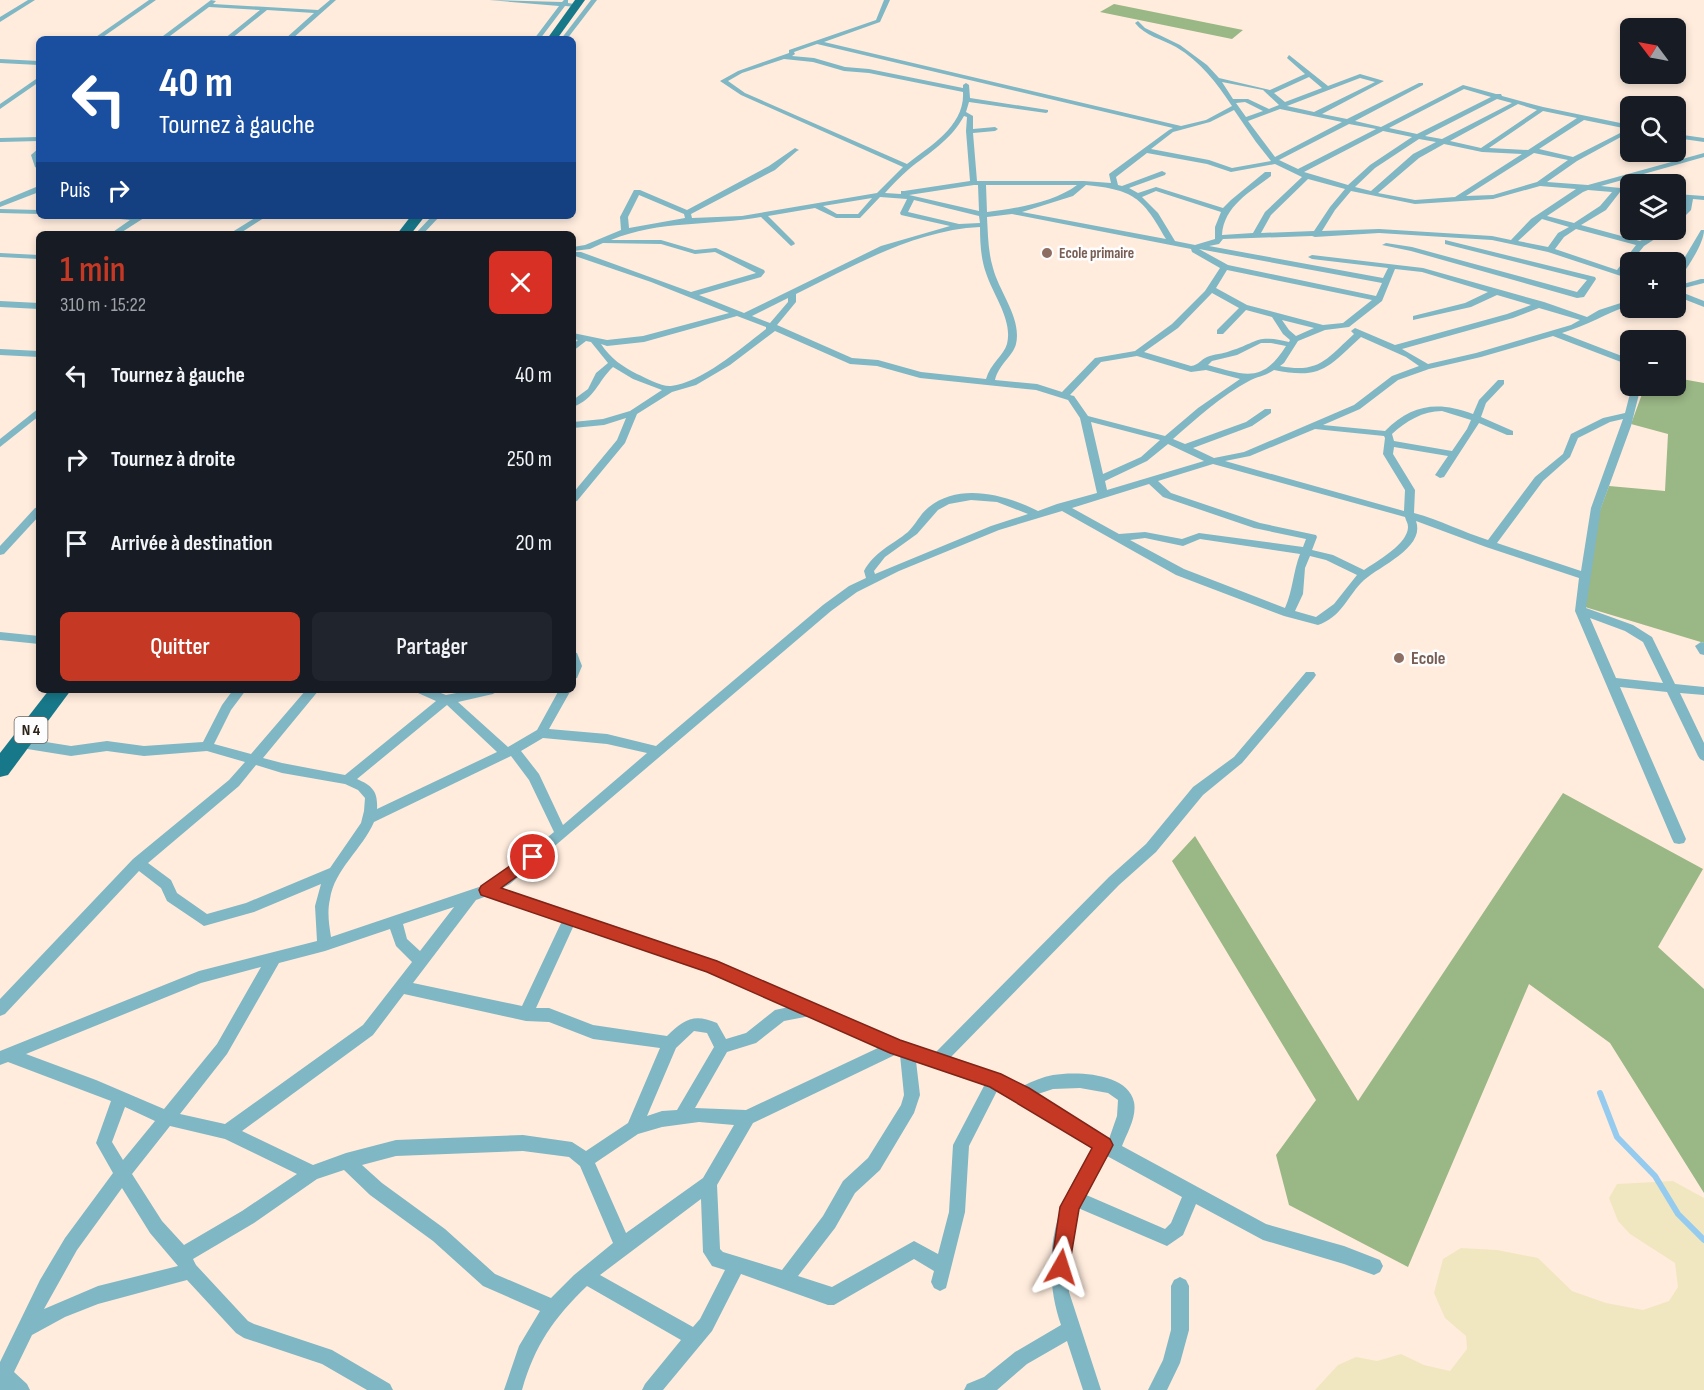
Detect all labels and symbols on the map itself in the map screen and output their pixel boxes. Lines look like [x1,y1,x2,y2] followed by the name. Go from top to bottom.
[1620,18,1686,84] north arrow
[1059,244,1134,263] place label: Ecole primaire
[1040,246,1054,260] marker: Ecole primaire
[1411,648,1445,669] place label: Ecole
[1392,651,1406,665] marker: Ecole
[15,717,48,743] road number: N 4
[507,831,558,882] pin
[1029,1235,1093,1299] position arrow

